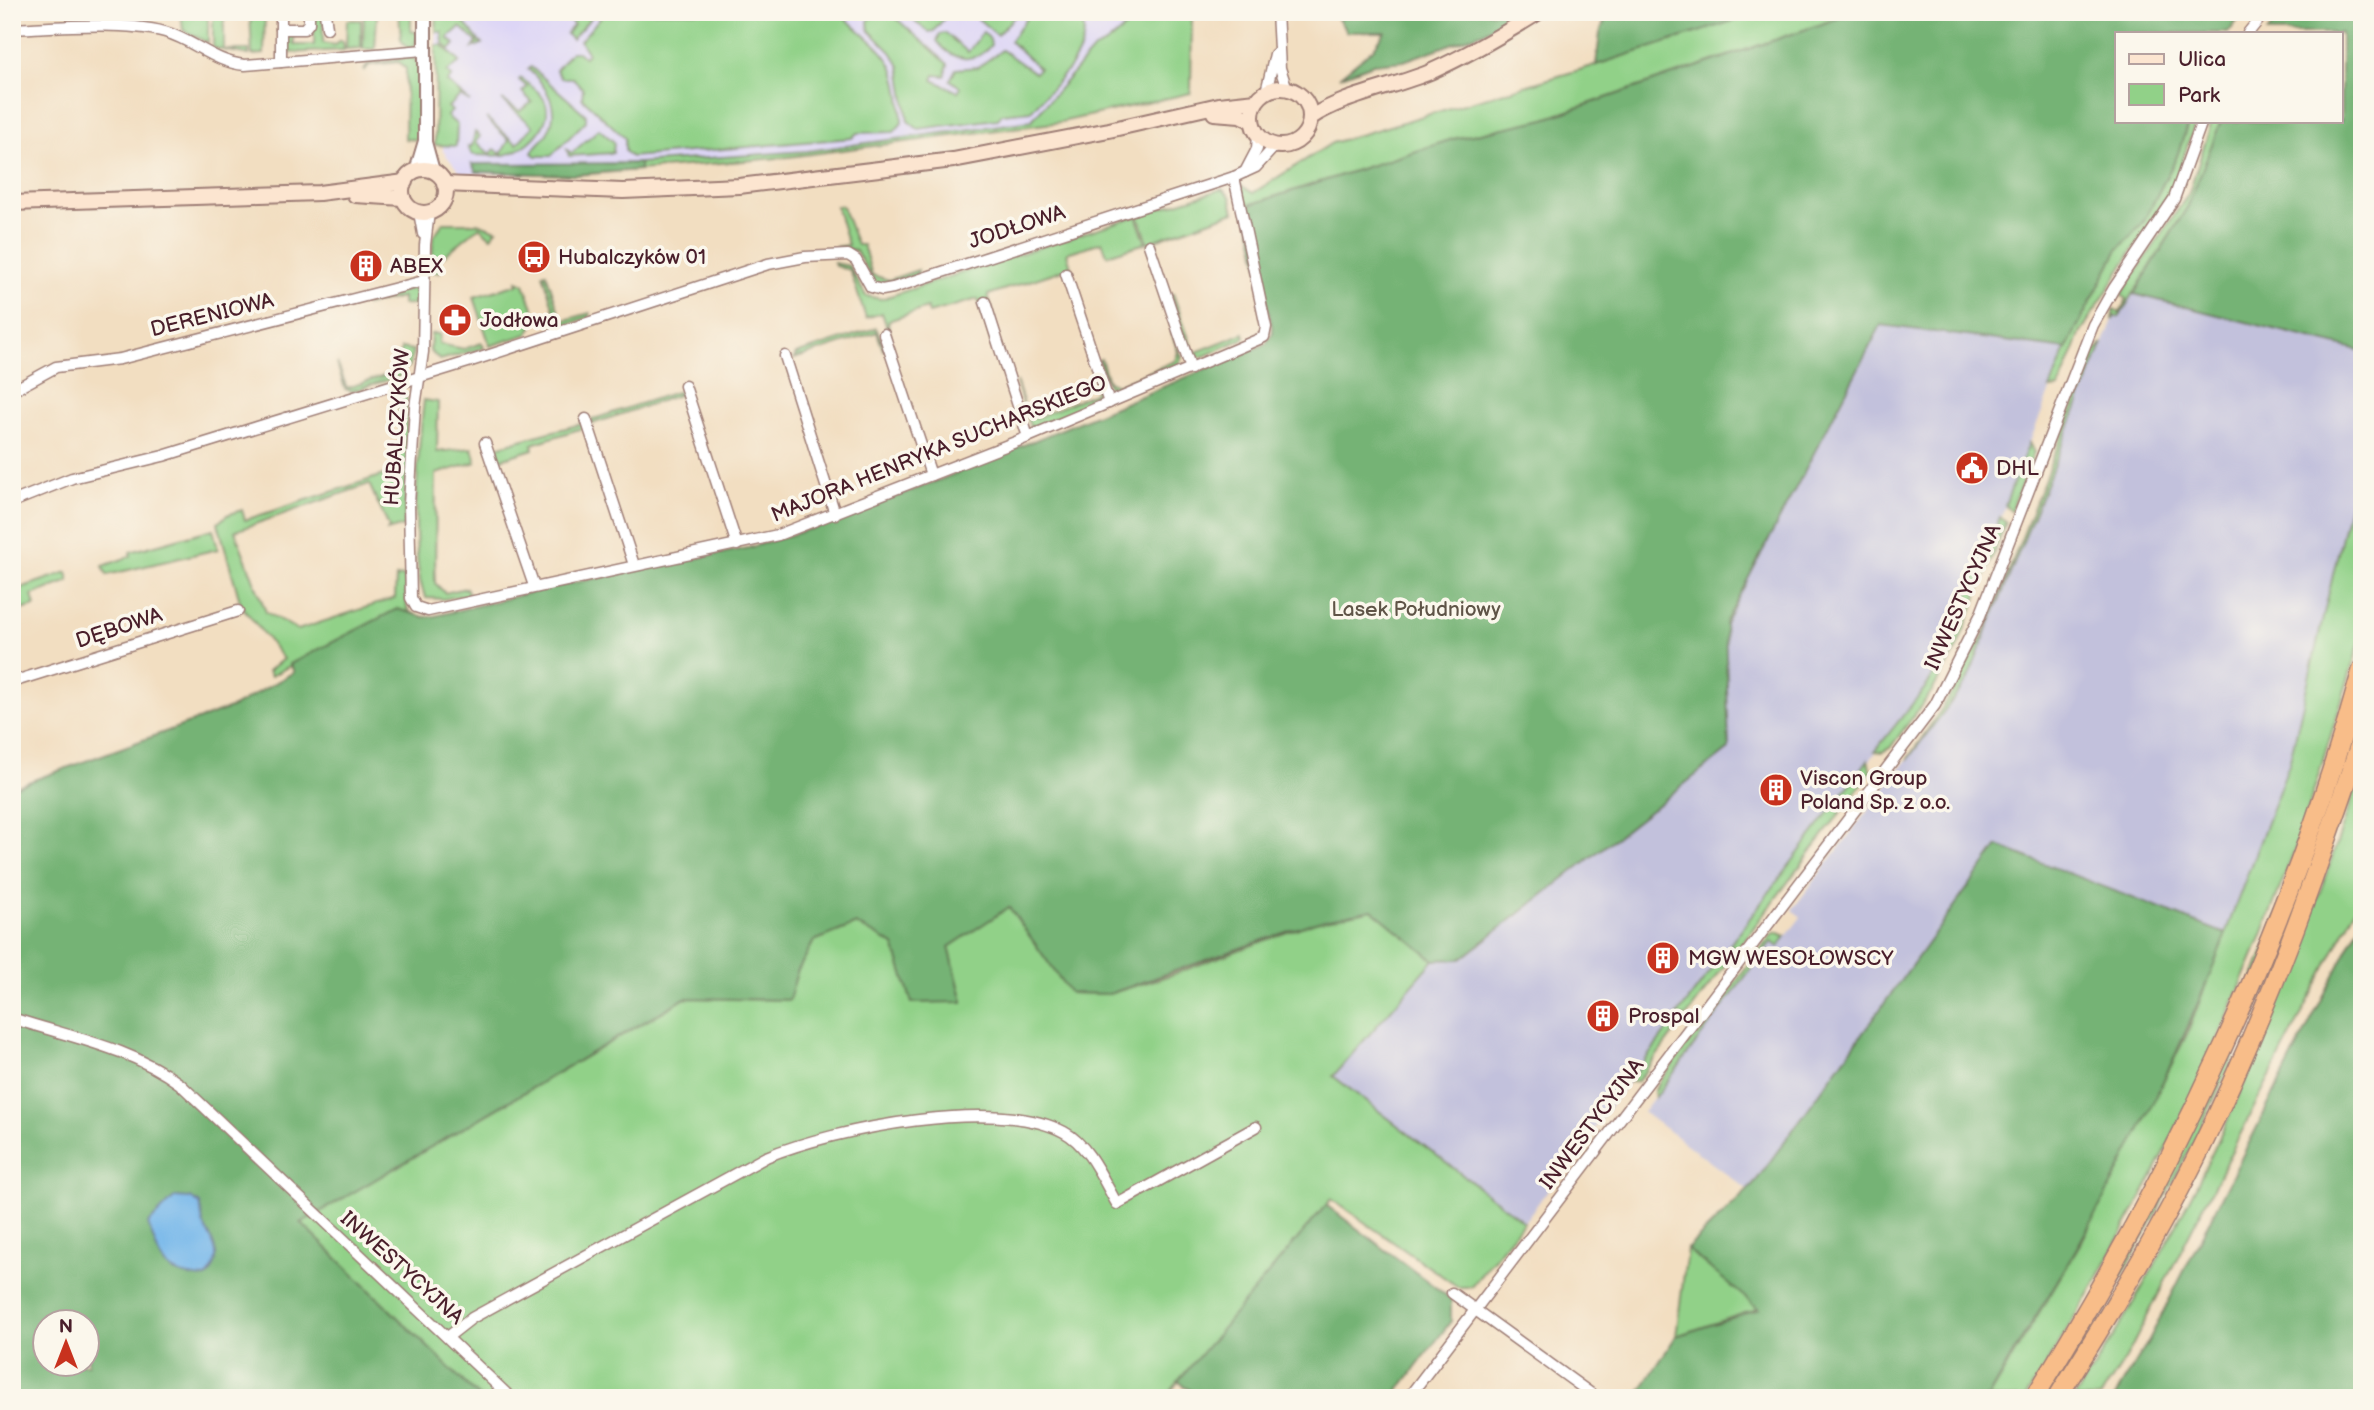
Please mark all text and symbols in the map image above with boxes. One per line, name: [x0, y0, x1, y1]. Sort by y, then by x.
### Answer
legend: [2115, 32, 2342, 122]
text: Ulica: [2178, 47, 2226, 72]
text: Park: [2178, 83, 2221, 108]
street label: JODŁOWA: [966, 200, 1068, 254]
bus stop icon: Hubalczyków 01: [515, 238, 553, 276]
place label: Hubalczyków 01: [558, 245, 706, 270]
building icon: ABEX: [347, 247, 385, 285]
place label: ABEX: [390, 254, 443, 279]
street label: DERENIOWA: [148, 288, 276, 342]
pharmacy icon: Jodłowa: [436, 301, 474, 339]
place label: Jodłowa: [480, 308, 559, 333]
street label: HUBALCZYKÓW: [379, 347, 415, 507]
street label: MAJORA HENRYKA SUCHARSKIEGO: [768, 370, 1110, 528]
public building icon: DHL: [1953, 449, 1991, 487]
place label: DHL: [1996, 456, 2039, 481]
street label: INWESTYCYJNA: [1920, 520, 2006, 674]
park label: Lasek Południowy: [1331, 597, 1501, 622]
street label: DĘBOWA: [73, 602, 165, 654]
place label: Viscon Group Poland Sp. z o.o.: [1800, 766, 1950, 815]
building icon: Viscon Group Poland Sp. z o.o.: [1757, 771, 1795, 809]
building icon: MGW WESOŁOWSCY: [1644, 939, 1682, 977]
place label: MGW WESOŁOWSCY: [1688, 946, 1894, 971]
building icon: Prospal: [1584, 997, 1622, 1035]
place label: Prospal: [1628, 1004, 1699, 1029]
street label: INWESTYCYJNA: [1535, 1054, 1649, 1194]
street label: INWESTYCYJNA: [335, 1206, 469, 1330]
north arrow: [32, 1308, 102, 1378]
text: N: [59, 1316, 73, 1339]

